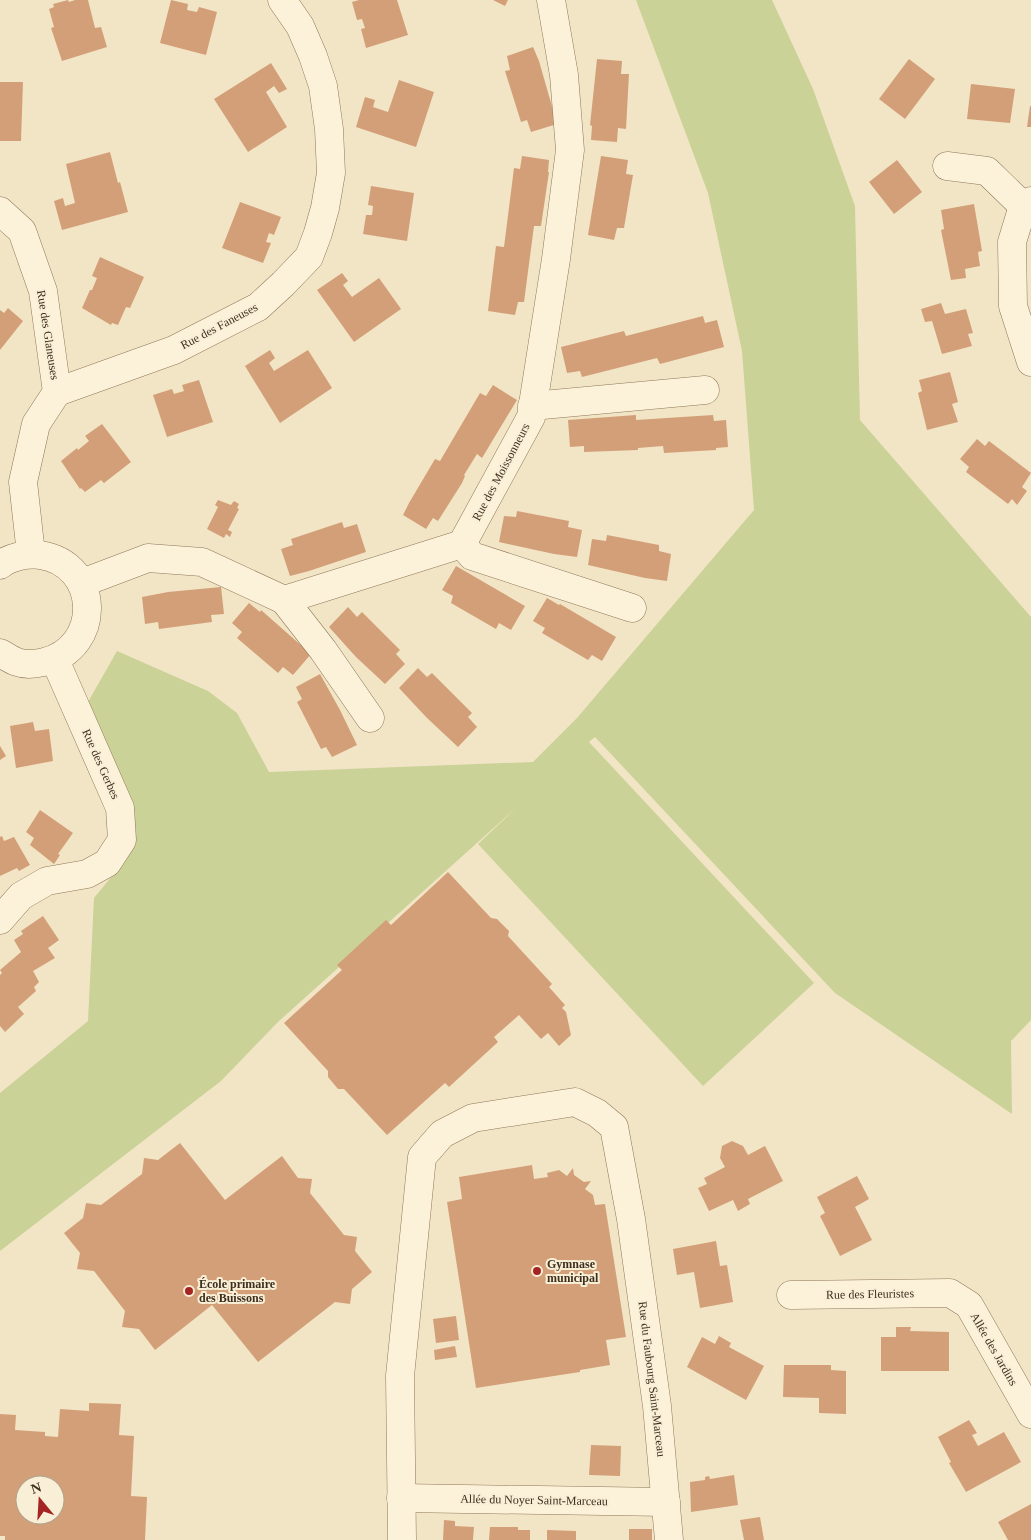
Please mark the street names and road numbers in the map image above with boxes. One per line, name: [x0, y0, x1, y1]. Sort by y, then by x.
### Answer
street label: Rue des Glaneuses: [34, 289, 62, 381]
street label: Rue des Faneuses: [178, 300, 260, 352]
street label: Rue des Moissonneurs: [469, 420, 533, 523]
street label: Rue des Gerbes: [79, 727, 123, 802]
street label: Rue des Fleuristes: [826, 1286, 914, 1302]
street label: Rue du Faubourg Saint-Marceau: [636, 1300, 668, 1458]
street label: Allée des Jardins: [967, 1310, 1021, 1388]
street label: Allée du Noyer Saint-Marceau: [460, 1492, 608, 1508]

